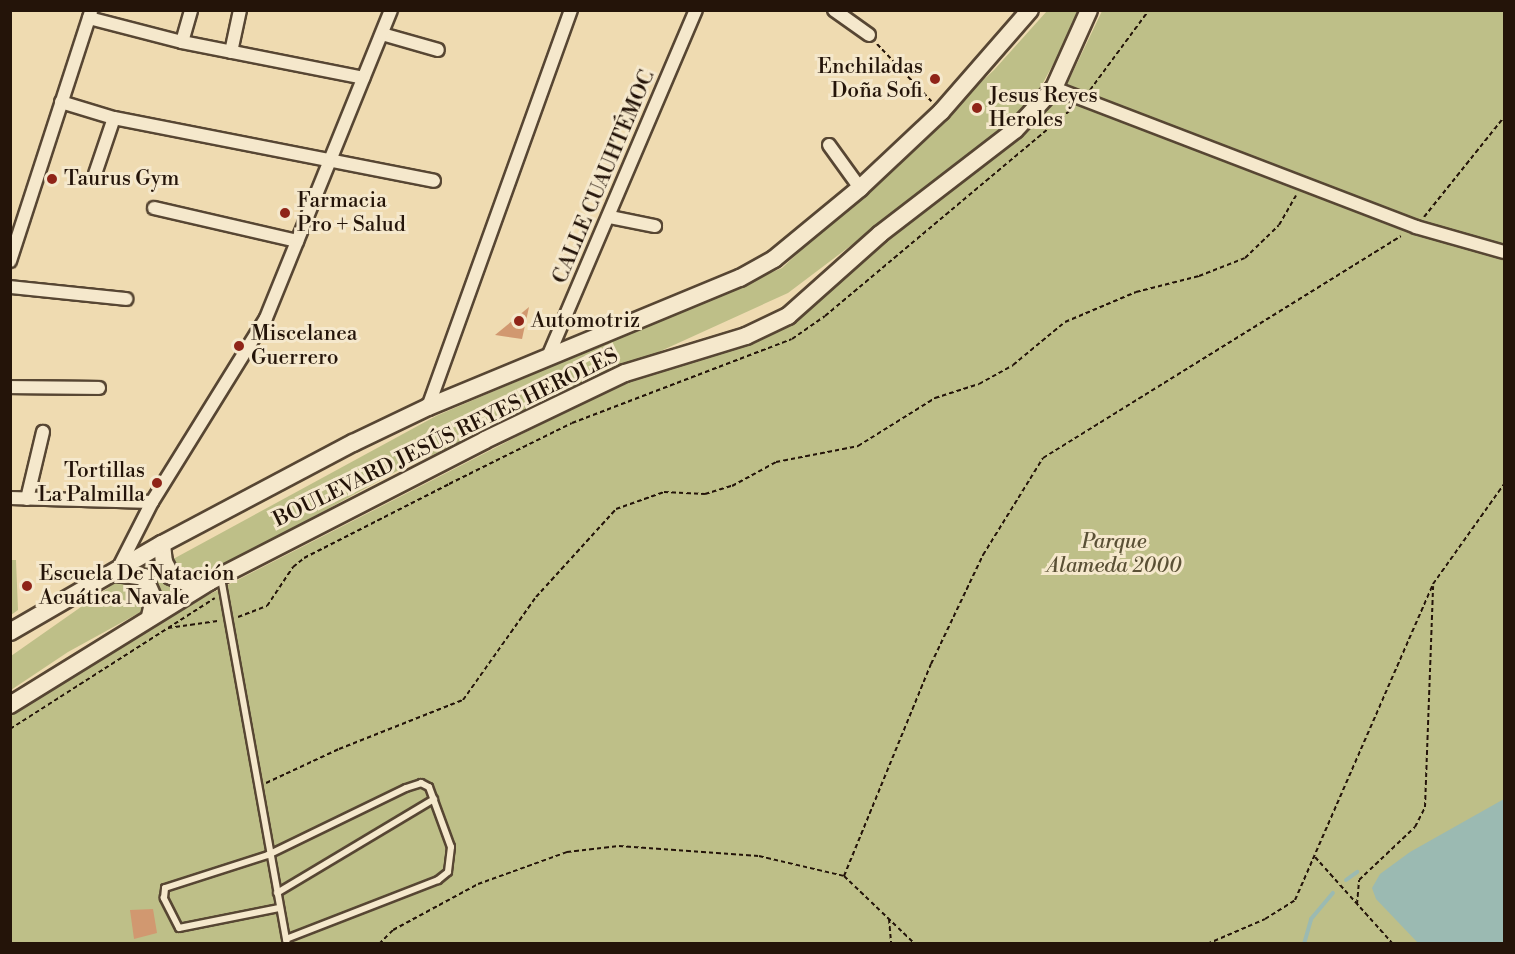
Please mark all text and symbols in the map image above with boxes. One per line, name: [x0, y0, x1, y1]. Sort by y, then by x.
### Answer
place label: Enchiladas Doña Sofi: [817, 54, 923, 104]
street label: CALLE CUAUHTÉMOC: [548, 66, 660, 288]
marker: Enchiladas Doña Sofi: [928, 72, 942, 86]
place label: Jesus Reyes Heroles: [989, 83, 1098, 133]
marker: Jesus Reyes Heroles: [970, 101, 984, 115]
place label: Taurus Gym: [64, 166, 179, 192]
marker: Taurus Gym: [45, 172, 59, 186]
place label: Farmacia Pro + Salud: [297, 188, 406, 238]
marker: Farmacia Pro + Salud: [278, 206, 292, 220]
place label: Automotriz: [531, 308, 640, 334]
marker: Automotriz: [512, 314, 526, 328]
place label: Miscelanea Guerrero: [251, 321, 357, 371]
marker: Miscelanea Guerrero: [232, 339, 246, 353]
street label: BOULEVARD JESÚS REYES HEROLES: [269, 343, 623, 533]
place label: Tortillas La Palmilla: [38, 458, 145, 508]
marker: Tortillas La Palmilla: [150, 476, 164, 490]
park label: Parque Alameda 2000: [1047, 529, 1181, 579]
place label: Escuela De Natación Acuática Navale: [39, 561, 234, 611]
marker: Escuela De Natación Acuática Navale: [20, 579, 34, 593]

